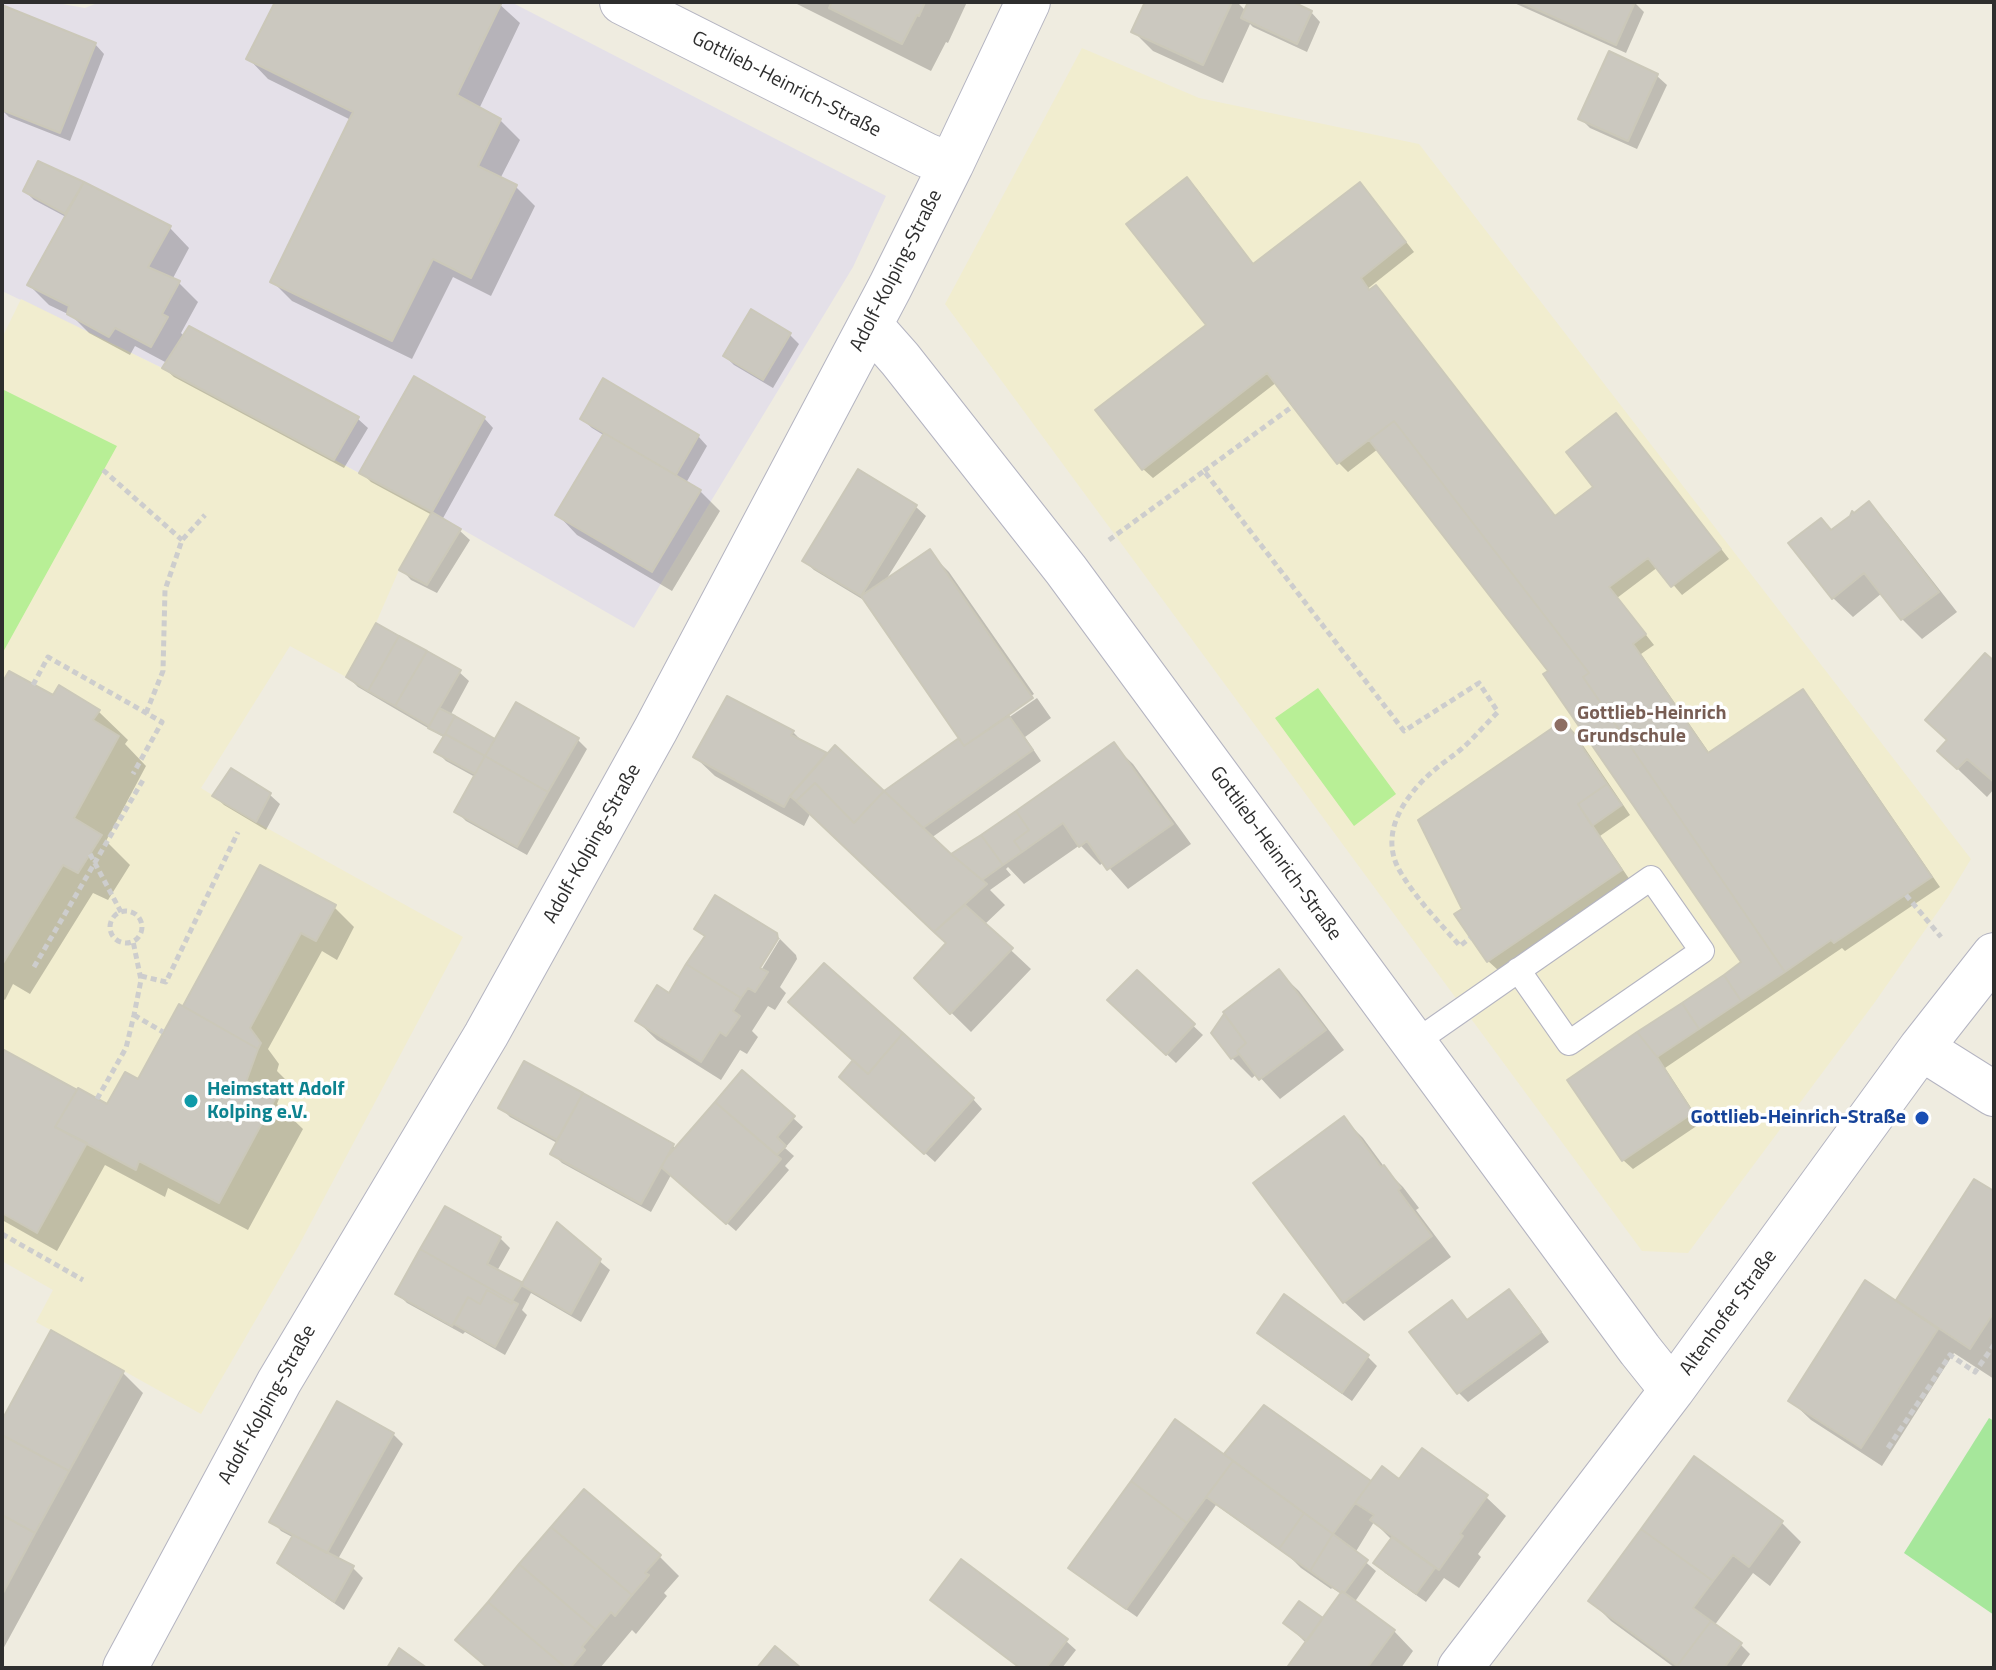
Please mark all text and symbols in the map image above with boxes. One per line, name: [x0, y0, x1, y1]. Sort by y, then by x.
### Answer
street label: Gottlieb-Heinrich-Straße: [687, 27, 885, 143]
street label: Adolf-Kolping-Straße: [846, 186, 948, 356]
place label: Gottlieb-Heinrich Grundschule: [1577, 702, 1727, 749]
marker: Gottlieb-Heinrich Grundschule: [1552, 716, 1570, 734]
street label: Adolf-Kolping-Straße: [539, 760, 647, 928]
street label: Gottlieb-Heinrich-Straße: [1204, 762, 1346, 946]
place label: Heimstatt Adolf Kolping e.V.: [207, 1078, 345, 1125]
marker: Heimstatt Adolf Kolping e.V.: [182, 1092, 200, 1110]
place label: Gottlieb-Heinrich-Straße: [1690, 1106, 1906, 1130]
marker: Gottlieb-Heinrich-Straße: [1913, 1109, 1931, 1127]
street label: Altenhofer Straße: [1675, 1245, 1783, 1381]
street label: Adolf-Kolping-Straße: [214, 1321, 322, 1489]

